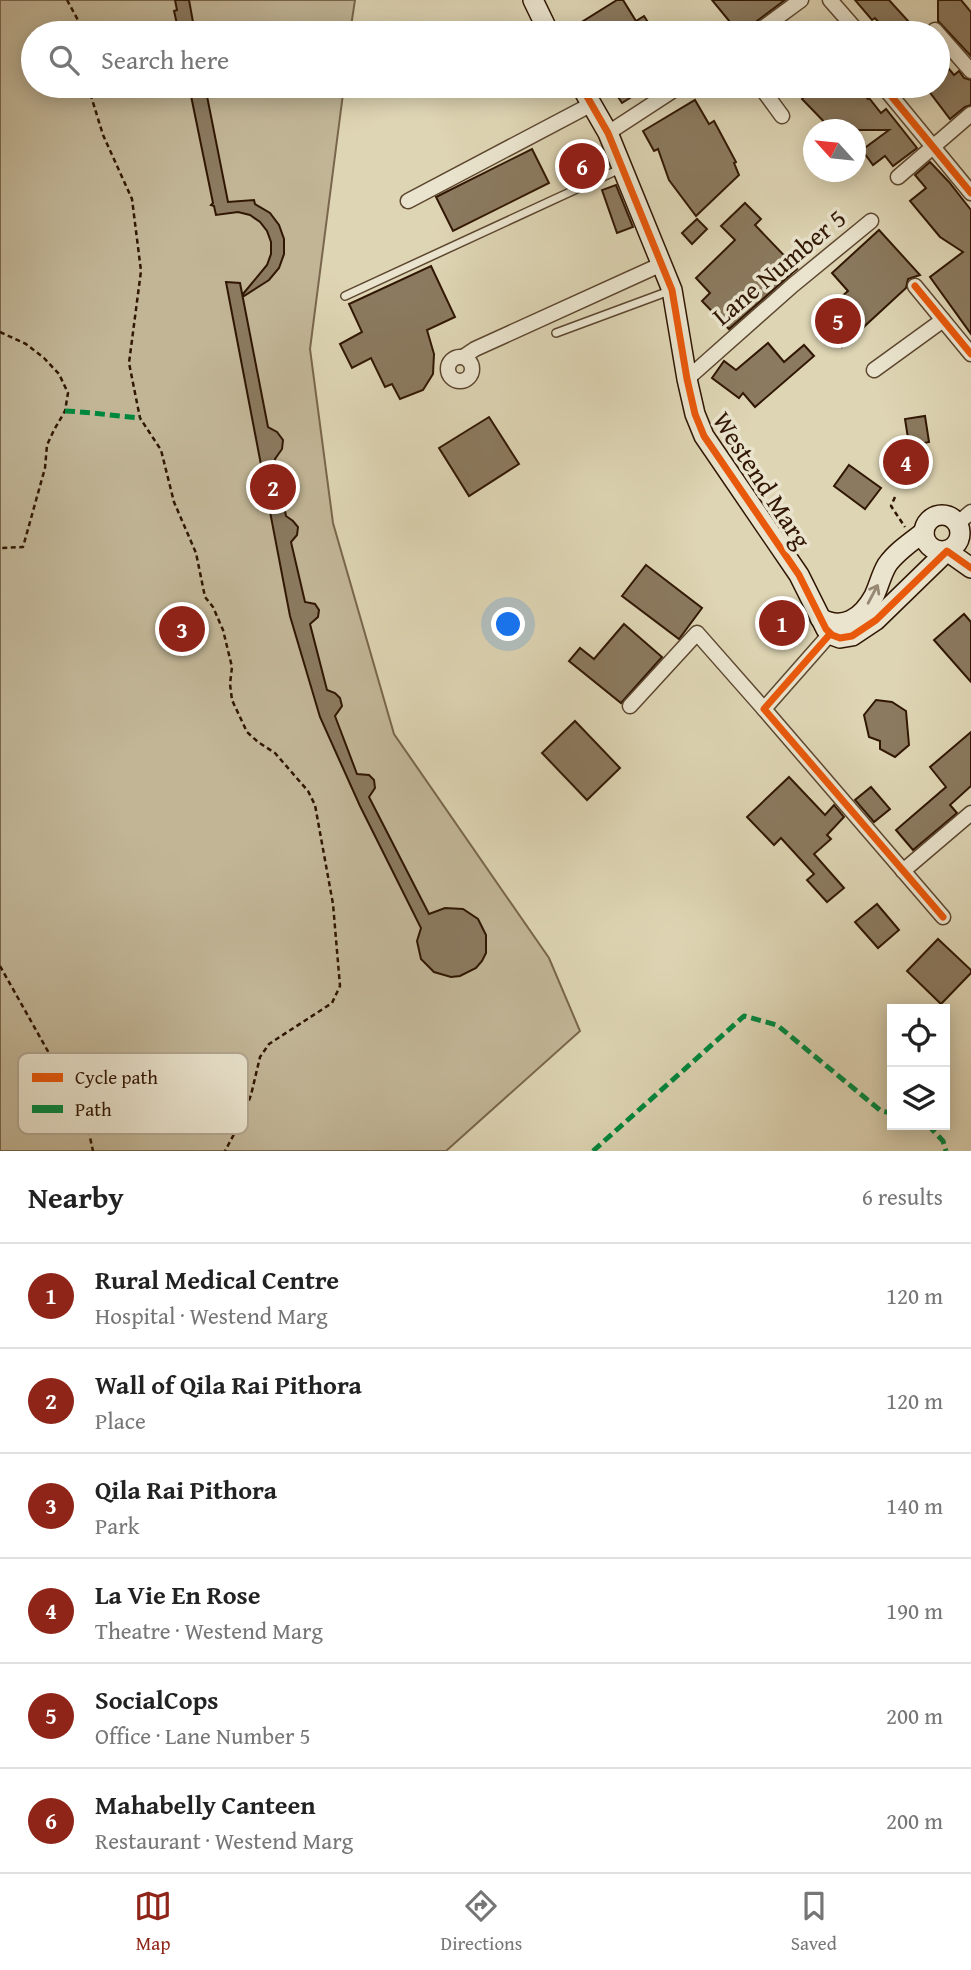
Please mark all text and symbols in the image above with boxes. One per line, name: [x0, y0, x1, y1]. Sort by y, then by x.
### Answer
search box: [21, 21, 950, 98]
text: Search here: [101, 40, 229, 79]
icon: search: [45, 41, 83, 79]
north arrow: [803, 119, 866, 182]
pin: 6: [559, 140, 605, 192]
street label: Lane Number 5: [706, 202, 852, 332]
pin: 5: [815, 295, 861, 347]
street label: Westend Marg: [703, 404, 821, 556]
pin: 4: [883, 436, 929, 488]
pin: 2: [250, 461, 296, 513]
one-way arrow: [867, 585, 881, 605]
pin: 1: [759, 597, 805, 649]
pin: 3: [159, 603, 205, 655]
your location: [491, 607, 525, 641]
map controls: [887, 1004, 950, 1130]
button: locate: [887, 1004, 950, 1067]
legend: [18, 1053, 248, 1134]
text: Cycle path: [75, 1063, 158, 1091]
button: layers: [887, 1067, 950, 1130]
text: Path: [75, 1095, 112, 1123]
text: Nearby: [28, 1175, 124, 1219]
text: 6 results: [862, 1180, 943, 1213]
text: Rural Medical Centre: [95, 1260, 339, 1299]
text: 1: [45, 1279, 57, 1312]
text: 120 m: [886, 1279, 943, 1312]
text: Hospital · Westend Marg: [95, 1299, 328, 1332]
text: Wall of Qila Rai Pithora: [95, 1365, 362, 1404]
text: 2: [45, 1384, 57, 1417]
text: 120 m: [886, 1384, 943, 1417]
text: Place: [95, 1404, 146, 1437]
text: Qila Rai Pithora: [95, 1470, 277, 1509]
text: 3: [45, 1489, 57, 1522]
text: 140 m: [886, 1489, 943, 1522]
text: Park: [95, 1509, 139, 1542]
text: La Vie En Rose: [95, 1575, 260, 1614]
text: 4: [45, 1594, 57, 1627]
text: 190 m: [886, 1594, 943, 1627]
text: Theatre · Westend Marg: [95, 1614, 323, 1647]
text: SocialCops: [95, 1680, 218, 1719]
text: 5: [45, 1699, 57, 1732]
text: 200 m: [886, 1699, 943, 1732]
text: Office · Lane Number 5: [95, 1719, 311, 1752]
text: Mahabelly Canteen: [95, 1785, 316, 1824]
text: 6: [45, 1804, 57, 1837]
text: 200 m: [886, 1804, 943, 1837]
text: Restaurant · Westend Marg: [95, 1824, 353, 1857]
tab: Map: [134, 1887, 172, 1957]
tab: Directions: [441, 1887, 522, 1957]
tab: Saved: [791, 1887, 837, 1957]

